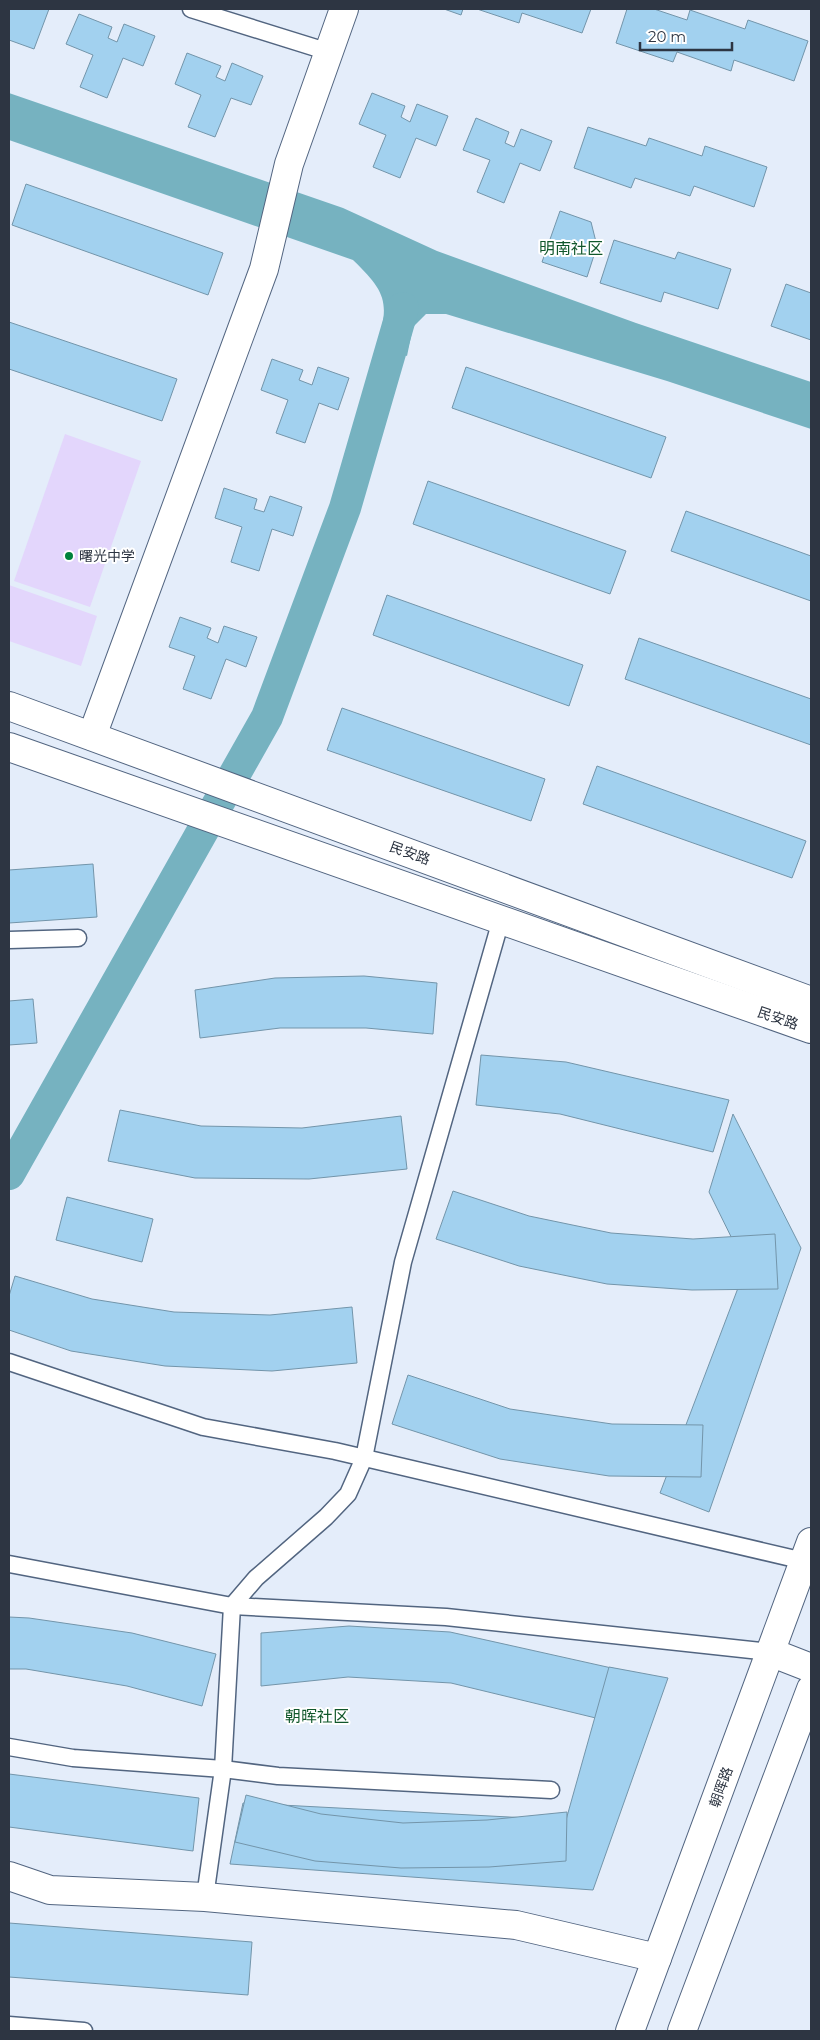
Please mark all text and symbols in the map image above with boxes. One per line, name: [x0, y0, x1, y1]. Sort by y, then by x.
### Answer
scale bar: [640, 20, 732, 52]
text: 20 m: [648, 27, 686, 46]
district label: 明南社区: [539, 239, 603, 258]
place label: 曙光中学: [79, 547, 135, 565]
marker: 曙光中学: [63, 550, 75, 562]
street label: 民安路: [387, 837, 433, 869]
street label: 民安路: [755, 1003, 801, 1033]
district label: 朝晖社区: [285, 1707, 349, 1726]
street label: 朝晖路: [705, 1764, 737, 1810]

